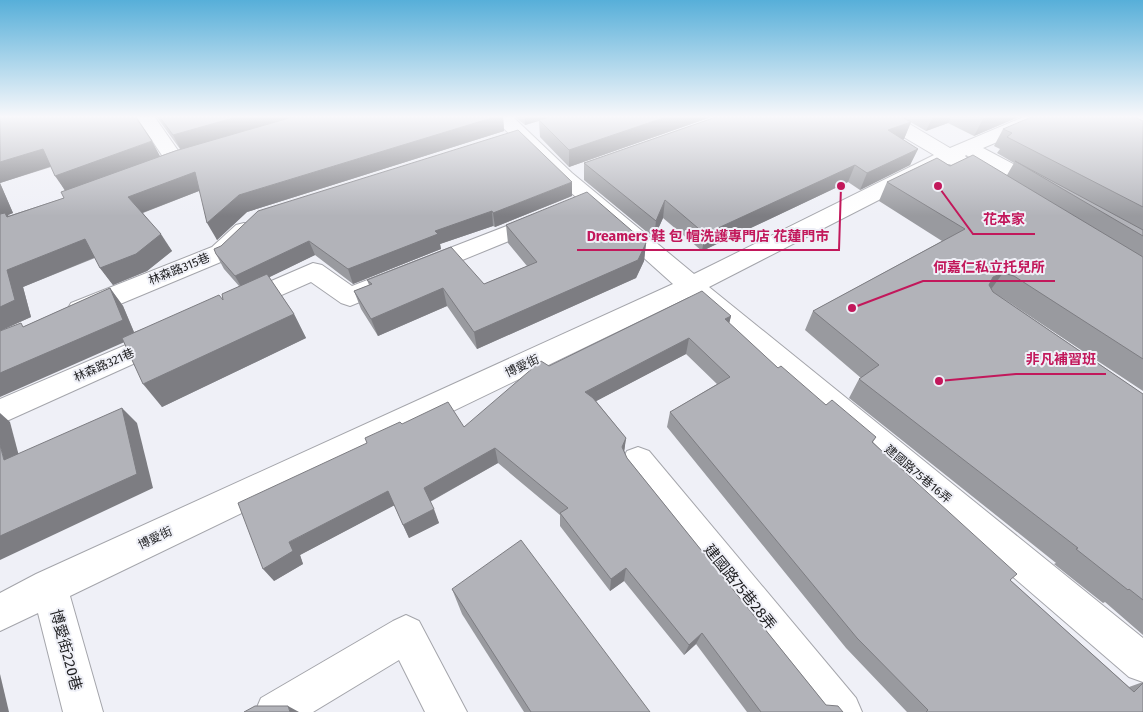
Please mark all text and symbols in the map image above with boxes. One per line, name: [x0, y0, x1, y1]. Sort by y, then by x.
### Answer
callout: 花本家: [973, 205, 1035, 234]
text: 花本家: [983, 211, 1025, 228]
callout: Dreamers 鞋 包 帽洗護專門店 花蓮門市: [577, 221, 839, 250]
text: Dreamers 鞋 包 帽洗護專門店 花蓮門市: [587, 228, 829, 245]
street label: 林森路315巷: [146, 250, 212, 288]
callout: 何嘉仁私立托兒所: [923, 252, 1055, 281]
text: 何嘉仁私立托兒所: [933, 259, 1045, 276]
street label: 林森路321巷: [72, 345, 136, 385]
callout: 非凡補習班: [1016, 345, 1106, 374]
text: 非凡補習班: [1026, 351, 1096, 368]
street label: 博愛街: [503, 352, 541, 380]
street label: 建國路75巷16弄: [882, 442, 954, 506]
street label: 博愛街: [136, 524, 174, 552]
street label: 建國路75巷28弄: [700, 541, 780, 633]
street label: 博愛街220巷: [47, 607, 85, 693]

